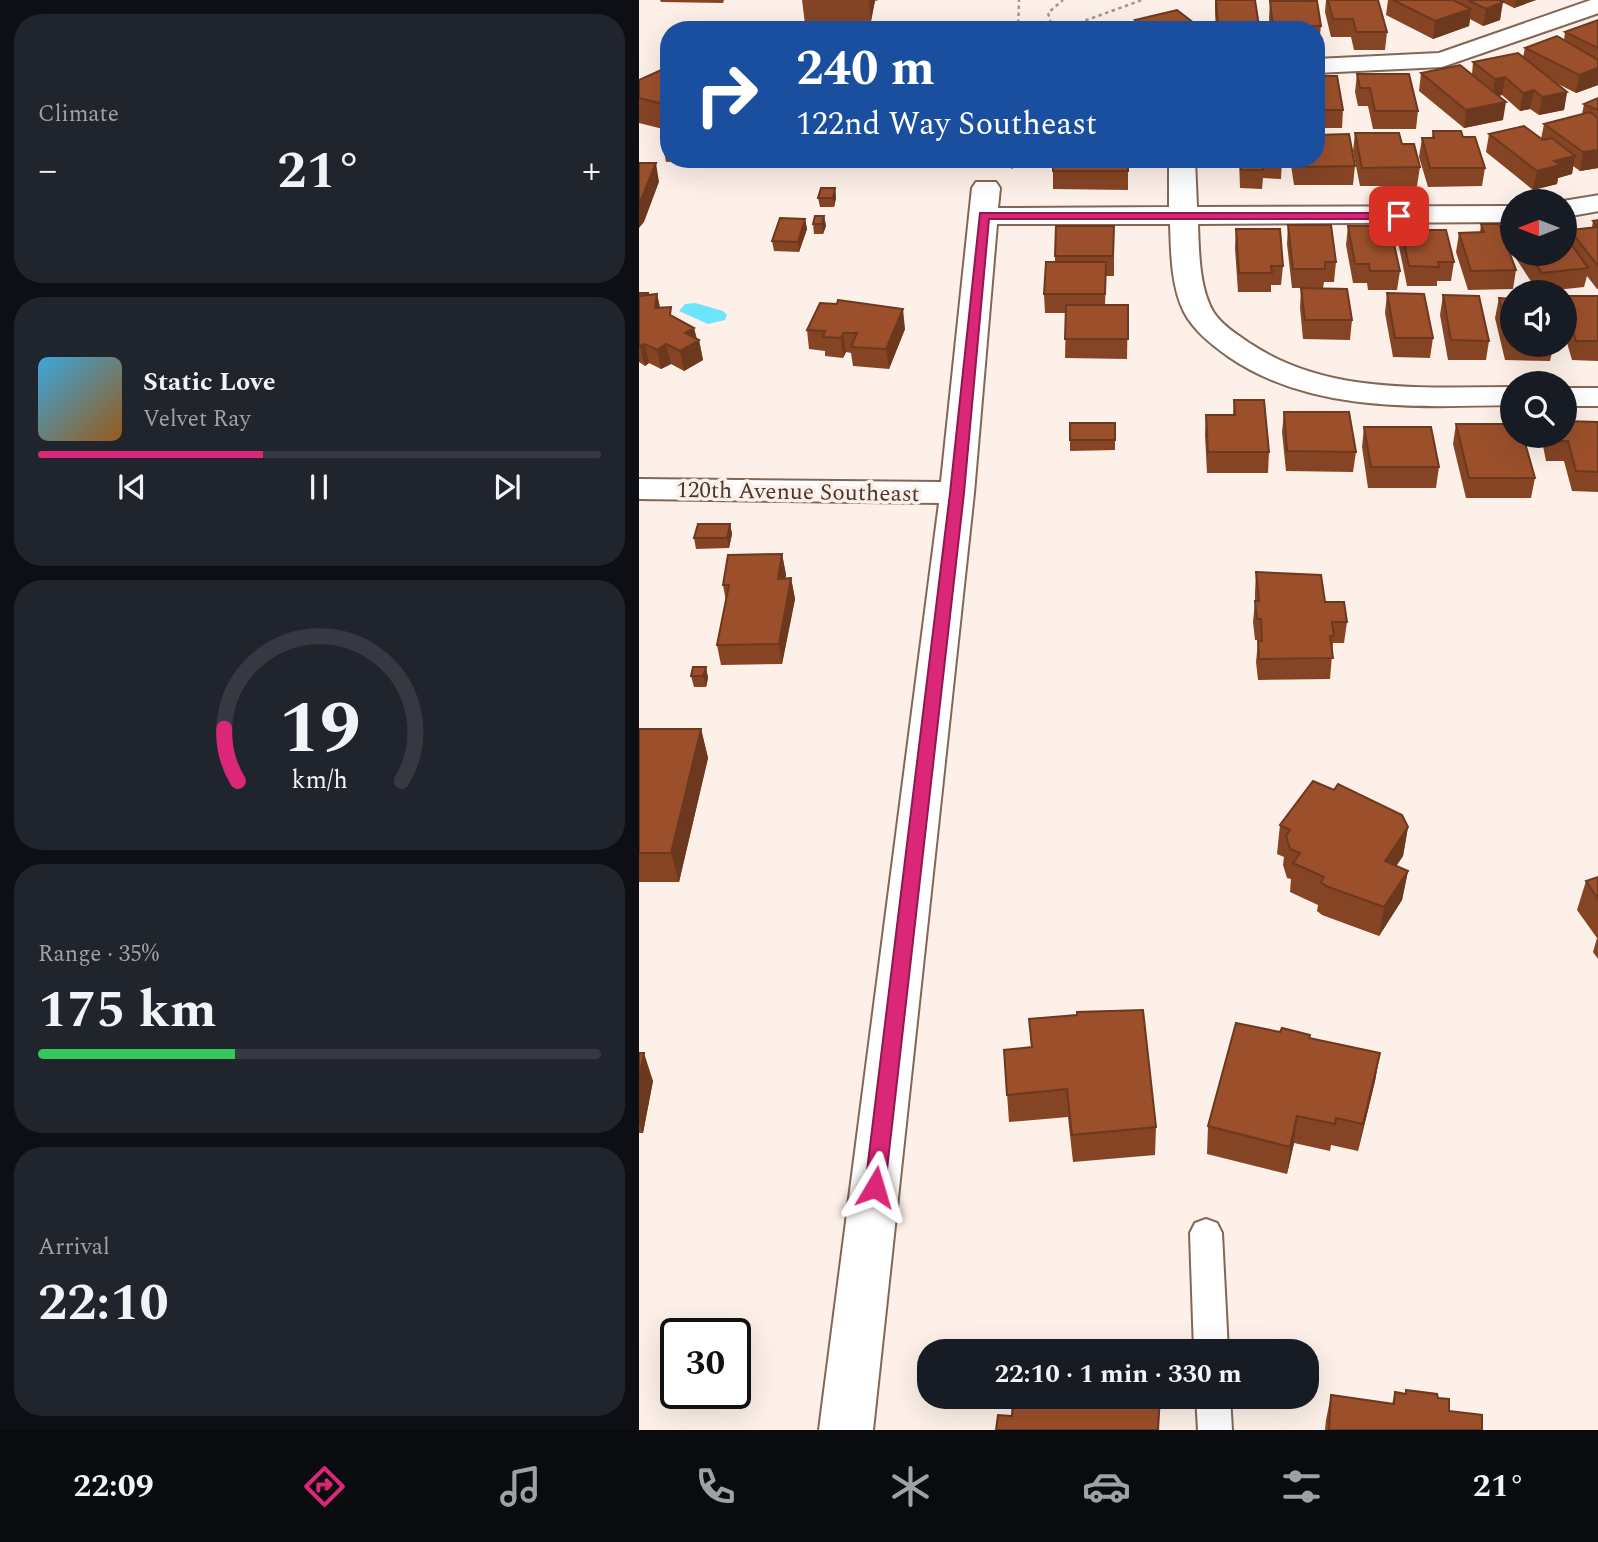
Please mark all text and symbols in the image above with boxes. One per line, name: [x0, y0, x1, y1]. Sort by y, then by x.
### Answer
text: 240 m: [796, 32, 935, 107]
icon: right: [681, 49, 772, 140]
text: Climate: [38, 97, 119, 132]
text: 122nd Way Southeast: [796, 100, 1097, 149]
text: 21°: [277, 132, 362, 211]
text: −: [38, 142, 57, 200]
text: +: [582, 142, 601, 200]
pin: [1369, 186, 1429, 246]
north arrow: [1500, 189, 1577, 266]
map controls: [1500, 189, 1577, 448]
icon: arrive: [1380, 197, 1418, 235]
button: sound: [1500, 280, 1577, 357]
text: Static Love: [143, 362, 276, 402]
button: search: [1500, 371, 1577, 448]
text: Velvet Ray: [143, 402, 250, 437]
icon: previous: [113, 468, 151, 506]
icon: pause: [300, 468, 338, 506]
icon: next: [488, 468, 526, 506]
street label: 120th Avenue Southeast: [676, 473, 920, 512]
text: 19: [279, 674, 360, 785]
text: km/h: [291, 762, 348, 800]
text: Range · 35%: [38, 937, 159, 972]
text: 175 km: [38, 971, 217, 1050]
position arrow: [838, 1150, 912, 1224]
text: Arrival: [38, 1230, 110, 1265]
text: 22:10: [38, 1264, 169, 1343]
speed limit sign: 30: [660, 1318, 751, 1409]
text: 22:10 · 1 min · 330 m: [994, 1354, 1242, 1394]
text: 22:09: [73, 1462, 154, 1511]
icon: directions: [300, 1462, 349, 1511]
icon: music: [496, 1462, 545, 1511]
icon: phone: [691, 1462, 740, 1511]
icon: climate: [886, 1462, 935, 1511]
icon: car: [1082, 1462, 1131, 1511]
icon: filters: [1277, 1462, 1326, 1511]
text: 21°: [1473, 1462, 1525, 1511]

